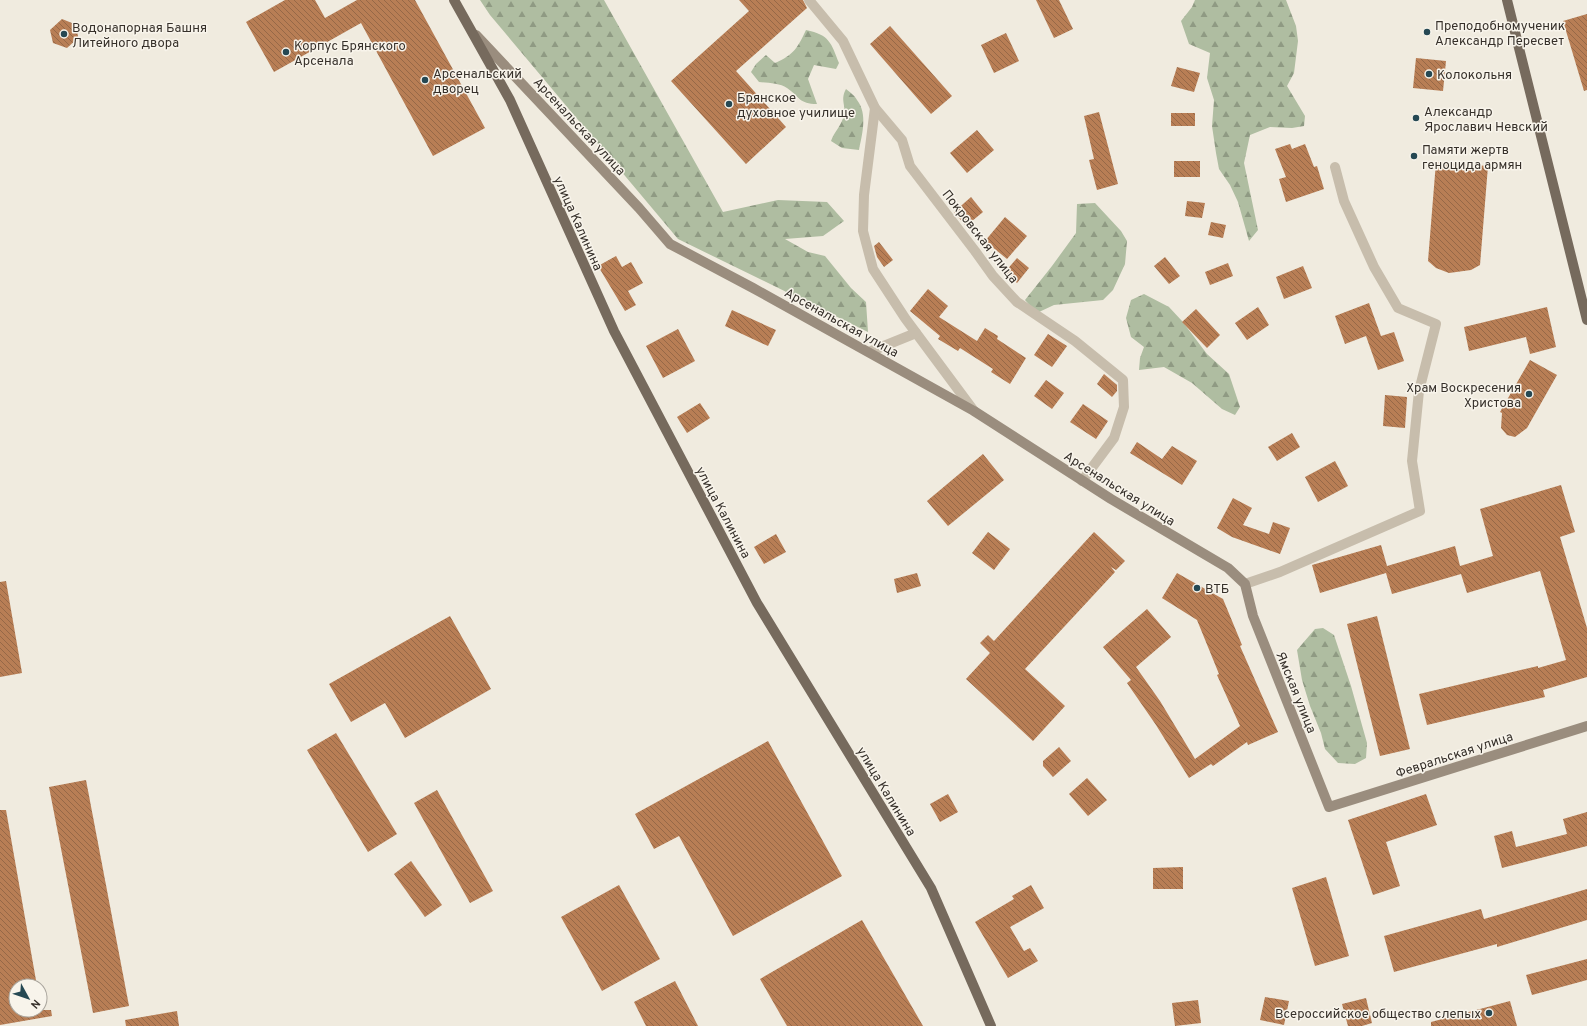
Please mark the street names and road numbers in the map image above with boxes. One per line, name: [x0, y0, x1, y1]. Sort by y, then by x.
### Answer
street label: Арсенальская улица: [529, 75, 628, 180]
street label: улица Калинина: [549, 174, 605, 274]
street label: Покровская улица: [938, 187, 1021, 287]
street label: Арсенальская улица: [781, 286, 901, 362]
street label: Арсенальская улица: [1060, 449, 1178, 530]
street label: улица Калинина: [691, 464, 753, 562]
street label: Ямская улица: [1271, 650, 1319, 736]
street label: Февральская улица: [1394, 729, 1515, 782]
street label: улица Калинина: [852, 744, 918, 840]

